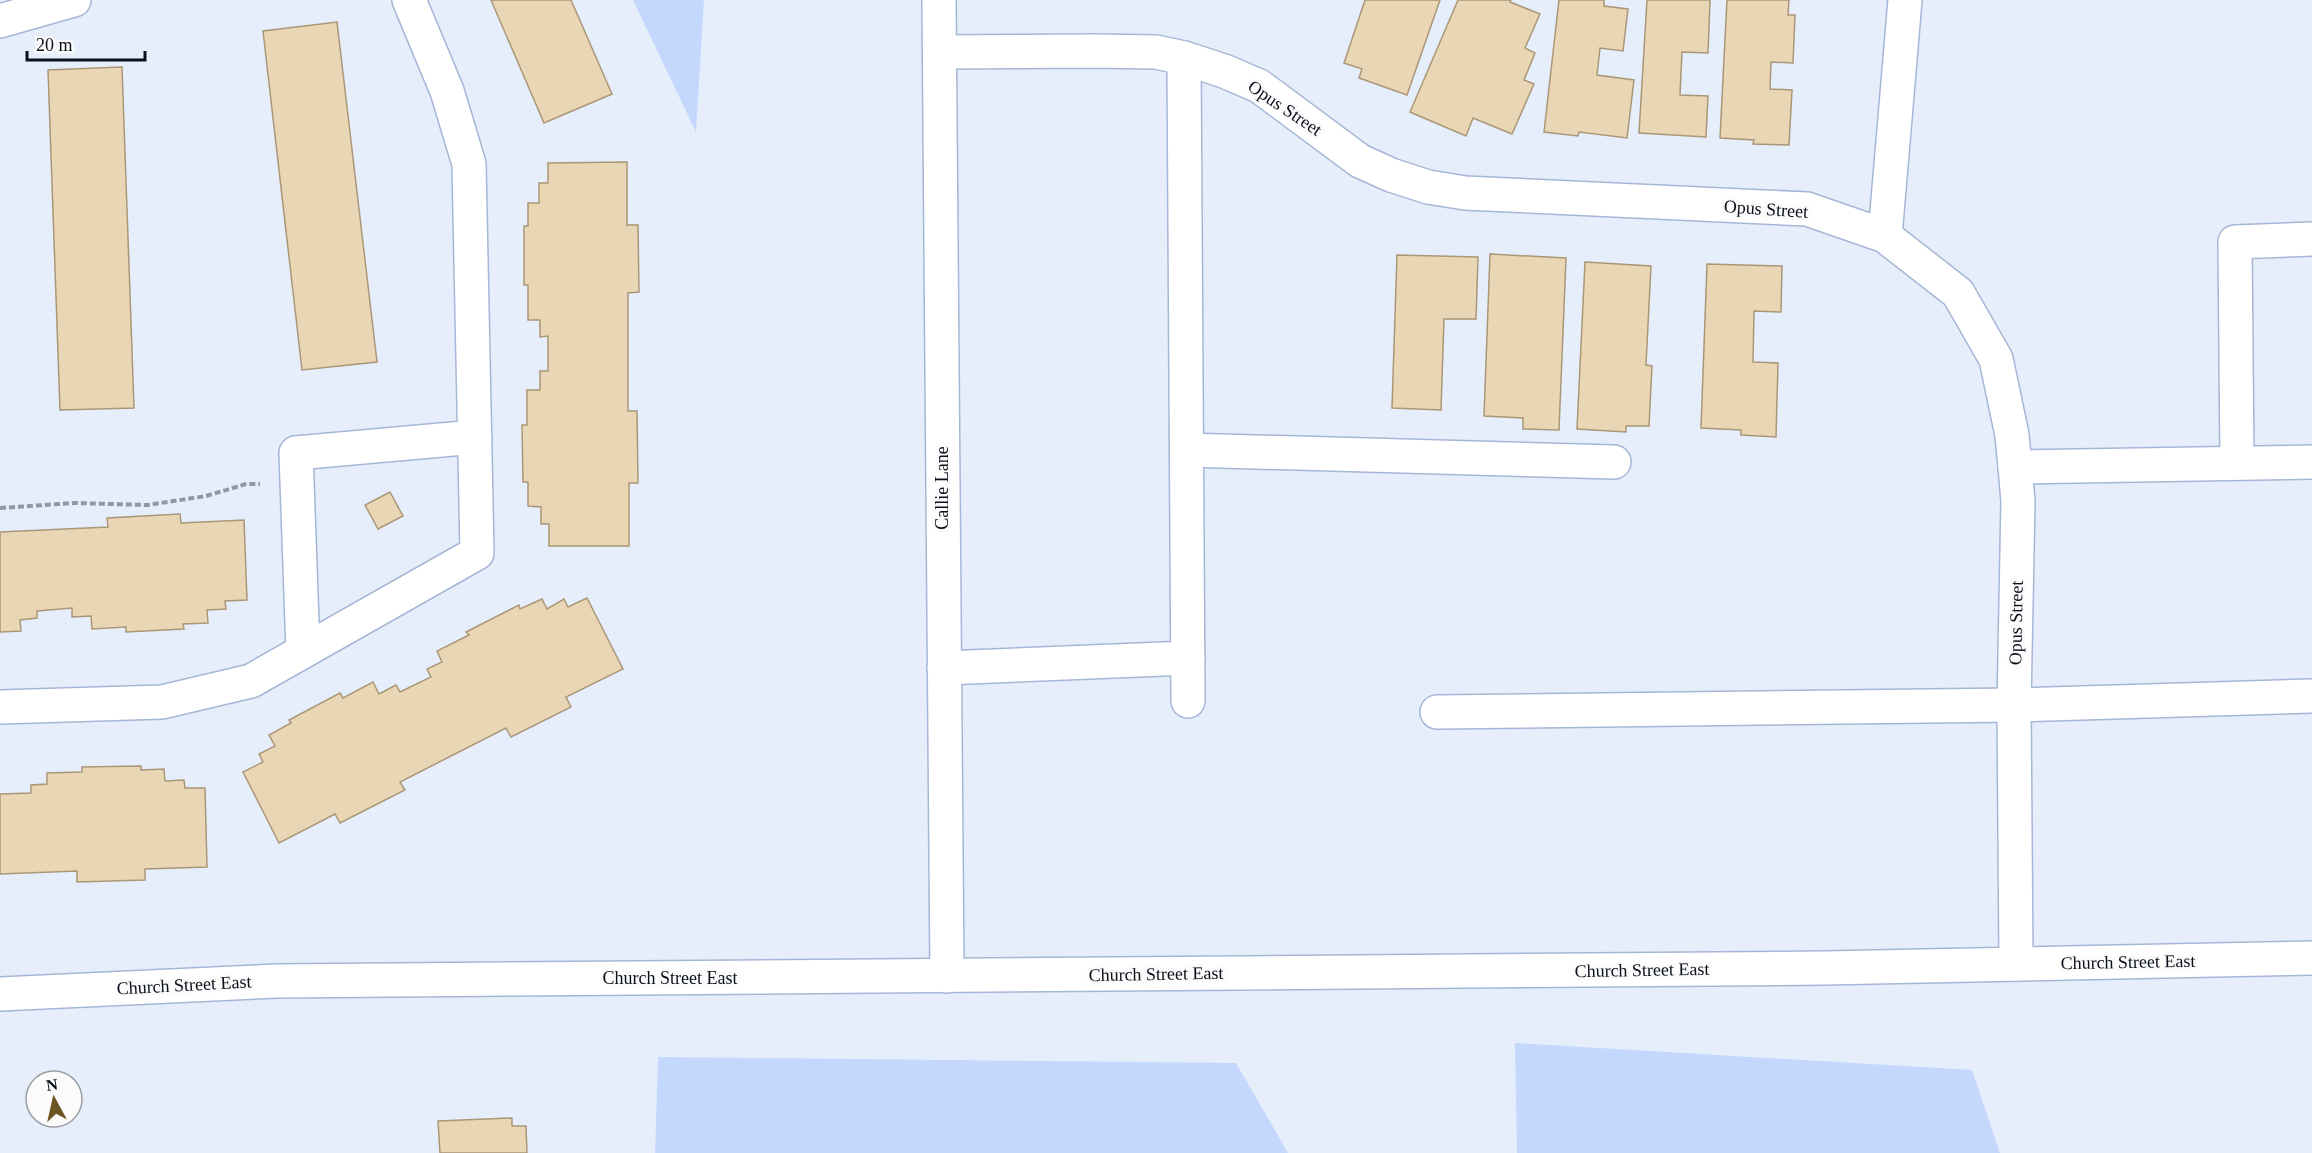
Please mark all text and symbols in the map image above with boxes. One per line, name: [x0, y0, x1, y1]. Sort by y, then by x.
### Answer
scale bar: [27, 24, 146, 62]
text: 20 m: [36, 35, 73, 55]
street label: Opus Street: [1244, 76, 1326, 140]
street label: Opus Street: [1723, 196, 1809, 222]
street label: Callie Lane: [932, 446, 952, 530]
street label: Opus Street: [2005, 581, 2027, 665]
street label: Church Street East: [2060, 951, 2196, 973]
street label: Church Street East: [1574, 959, 1710, 981]
street label: Church Street East: [1088, 963, 1224, 985]
street label: Church Street East: [603, 968, 737, 988]
street label: Church Street East: [116, 971, 252, 999]
north arrow: [24, 1069, 84, 1129]
text: N: [45, 1075, 59, 1094]

